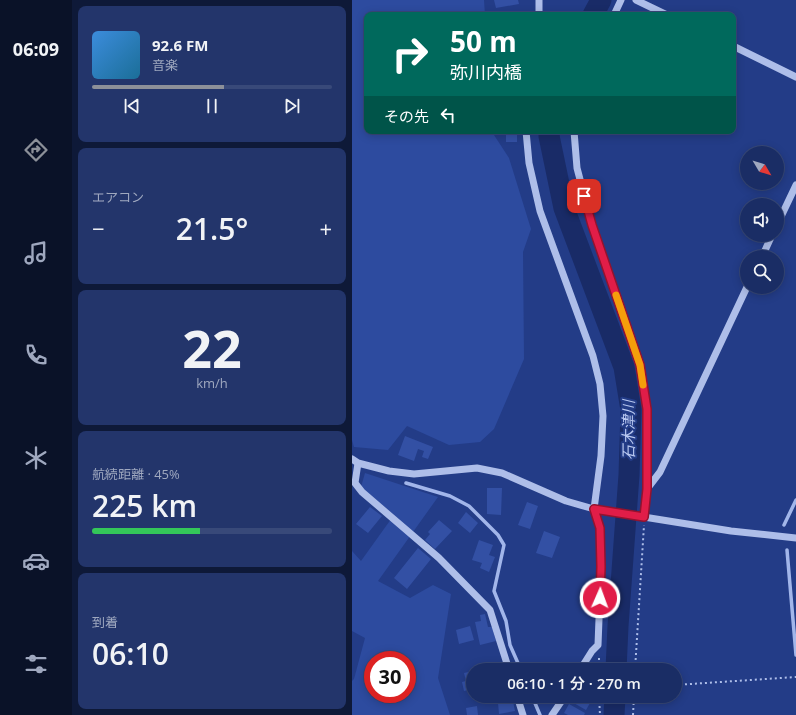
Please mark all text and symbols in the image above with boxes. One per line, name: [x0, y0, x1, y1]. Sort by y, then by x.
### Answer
text: 50 m: [450, 22, 517, 60]
icon: right: [384, 28, 436, 80]
text: 92.6 FM: [152, 35, 208, 55]
text: 06:09: [13, 37, 59, 61]
text: 音楽: [152, 56, 178, 74]
text: 弥川内橋: [450, 60, 522, 84]
icon: previous: [121, 95, 143, 117]
icon: pause: [201, 95, 223, 117]
icon: next: [281, 95, 303, 117]
icon: left: [437, 104, 459, 126]
text: その先: [384, 106, 429, 126]
icon: directions: [22, 136, 50, 164]
north arrow: [740, 146, 784, 190]
map controls: [740, 146, 784, 294]
pin: [567, 179, 601, 213]
icon: arrive: [573, 185, 595, 207]
text: エアコン: [92, 188, 144, 206]
button: sound: [740, 198, 784, 242]
text: 21.5°: [176, 208, 248, 249]
text: −: [92, 213, 105, 243]
text: +: [319, 213, 332, 243]
icon: music: [22, 239, 50, 267]
button: search: [740, 250, 784, 294]
text: 22: [182, 312, 242, 383]
icon: phone: [22, 341, 50, 369]
text: km/h: [196, 374, 228, 392]
water label: 石木津川: [618, 398, 638, 460]
icon: climate: [22, 444, 50, 472]
text: 航続距離 · 45%: [92, 465, 180, 483]
text: 225 km: [92, 485, 197, 526]
icon: car: [22, 547, 50, 575]
position arrow: [579, 577, 621, 619]
text: 到着: [92, 613, 118, 631]
text: 06:10: [92, 633, 169, 674]
icon: filters: [22, 650, 50, 678]
speed limit sign: 30: [364, 651, 416, 703]
text: 06:10 · 1 分 · 270 m: [507, 673, 641, 693]

